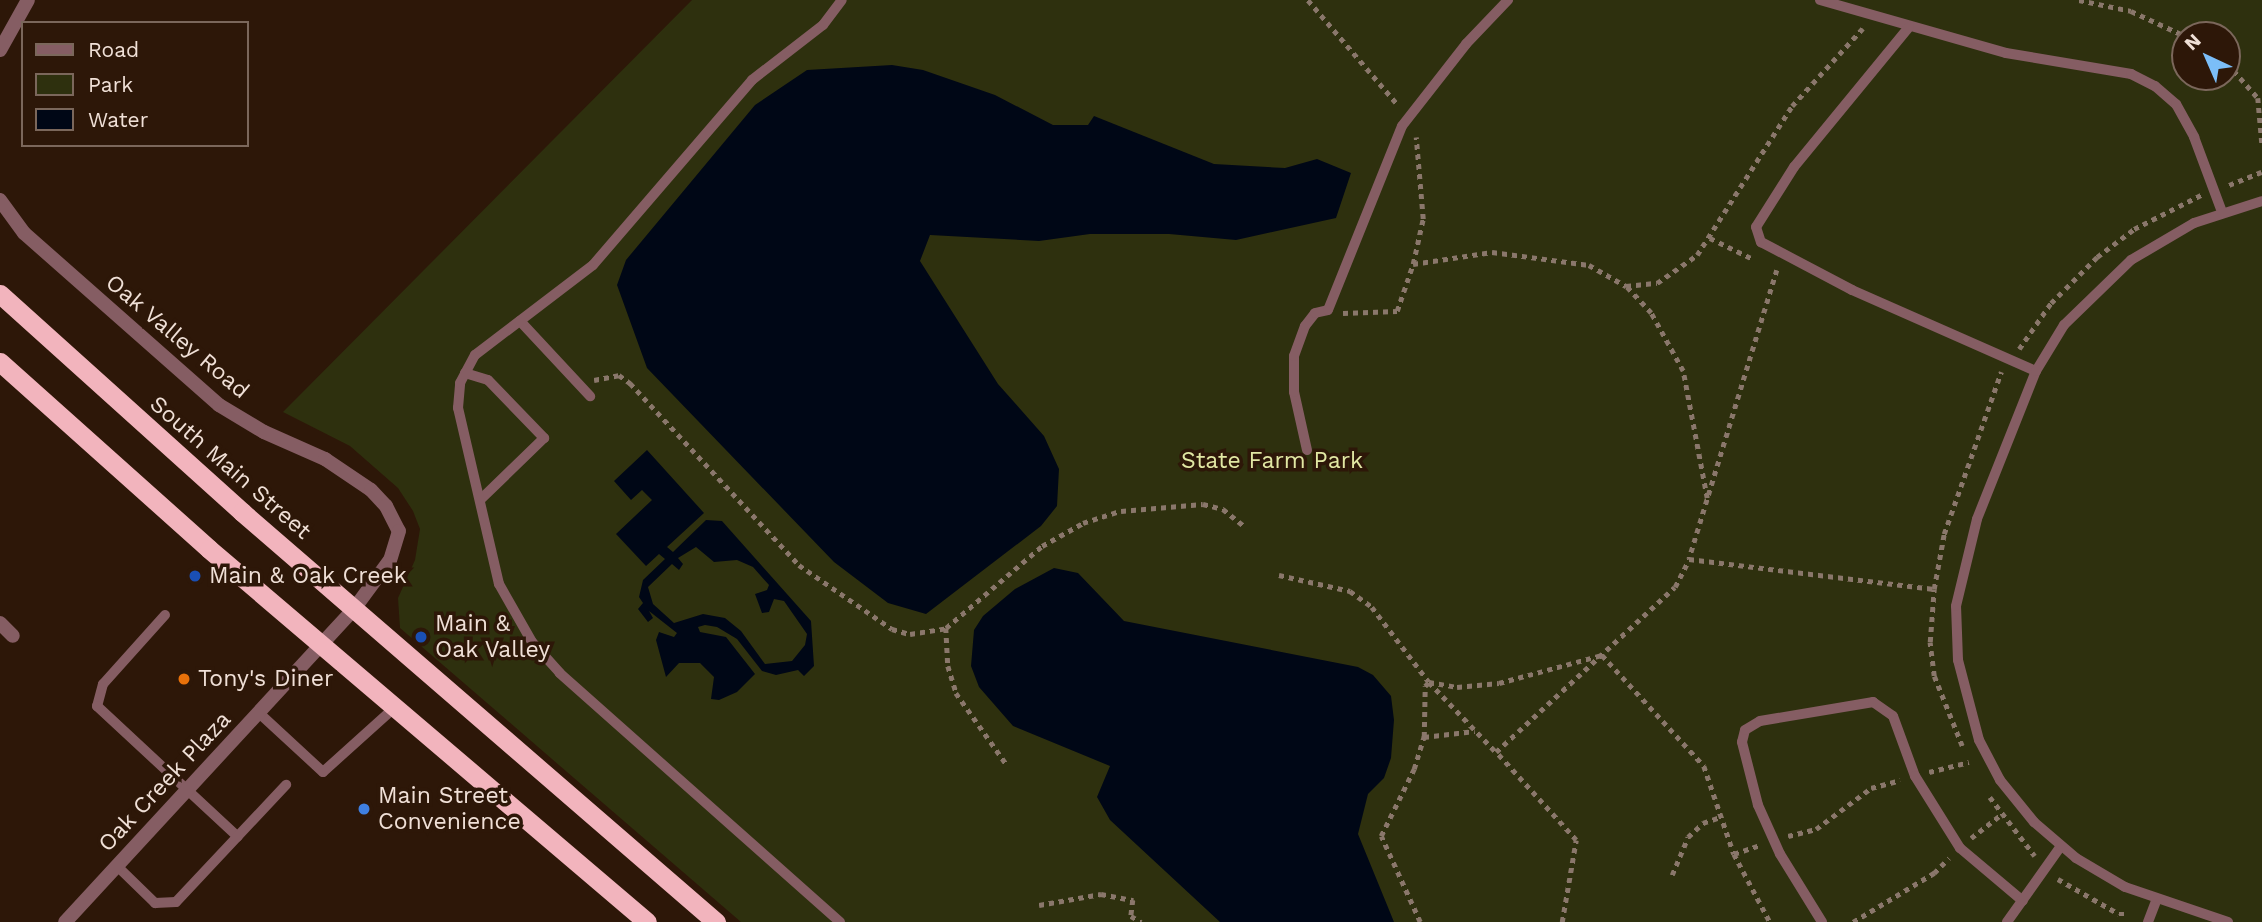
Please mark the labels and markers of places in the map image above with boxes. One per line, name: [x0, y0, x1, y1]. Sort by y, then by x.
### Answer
place label: Main & Oak Creek: [209, 562, 407, 590]
marker: Main & Oak Creek: [187, 568, 203, 584]
place label: Main & Oak Valley: [435, 610, 551, 664]
marker: Main & Oak Valley: [413, 629, 429, 645]
place label: Tony's Diner: [198, 665, 333, 693]
marker: Tony's Diner: [176, 671, 192, 687]
place label: Main Street Convenience: [378, 782, 521, 836]
marker: Main Street Convenience: [356, 801, 372, 817]

